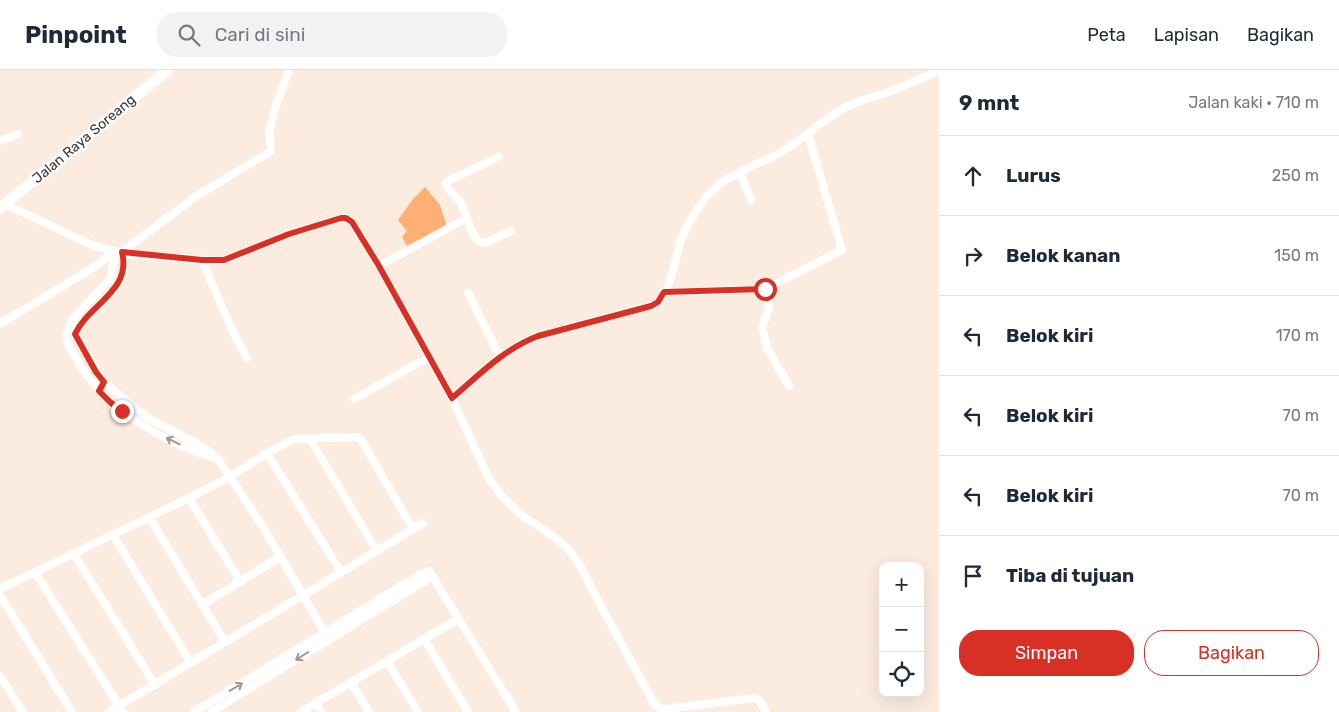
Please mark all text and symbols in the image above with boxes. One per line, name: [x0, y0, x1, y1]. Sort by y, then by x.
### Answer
search box: [157, 12, 507, 57]
text: Pinpoint: [25, 21, 127, 49]
icon: search: [175, 21, 203, 49]
text: Cari di sini: [215, 23, 305, 46]
text: Peta: [1087, 24, 1126, 46]
text: Lapisan: [1154, 24, 1219, 46]
text: Bagikan: [1247, 24, 1314, 46]
text: 9 mnt: [959, 90, 1019, 115]
street label: Jalan Raya Soreang: [29, 91, 139, 187]
text: Jalan kaki · 710 m: [1188, 93, 1319, 112]
icon: ahead: [959, 162, 987, 190]
text: Lurus: [1006, 164, 1061, 187]
text: 250 m: [1272, 166, 1319, 185]
icon: right: [959, 242, 987, 270]
text: Belok kanan: [1006, 244, 1121, 267]
text: 150 m: [1274, 246, 1319, 265]
route start: [754, 278, 777, 301]
icon: left: [959, 322, 987, 350]
text: Belok kiri: [1006, 324, 1093, 347]
text: 170 m: [1276, 326, 1319, 345]
route end: [111, 400, 134, 423]
icon: left: [959, 402, 987, 430]
text: Belok kiri: [1006, 404, 1093, 427]
text: 70 m: [1282, 406, 1319, 425]
one-way arrow: [165, 436, 180, 446]
icon: left: [959, 482, 987, 510]
text: Belok kiri: [1006, 484, 1093, 507]
text: 70 m: [1282, 486, 1319, 505]
map controls: [879, 562, 924, 697]
button: +: [879, 562, 924, 607]
icon: arrive: [959, 562, 987, 590]
text: Tiba di tujuan: [1006, 564, 1134, 587]
button: −: [879, 607, 924, 652]
button: Simpan: [959, 630, 1134, 676]
button: Bagikan: [1144, 630, 1319, 676]
one-way arrow: [296, 652, 310, 662]
button: locate: [879, 652, 924, 697]
one-way arrow: [229, 682, 243, 692]

